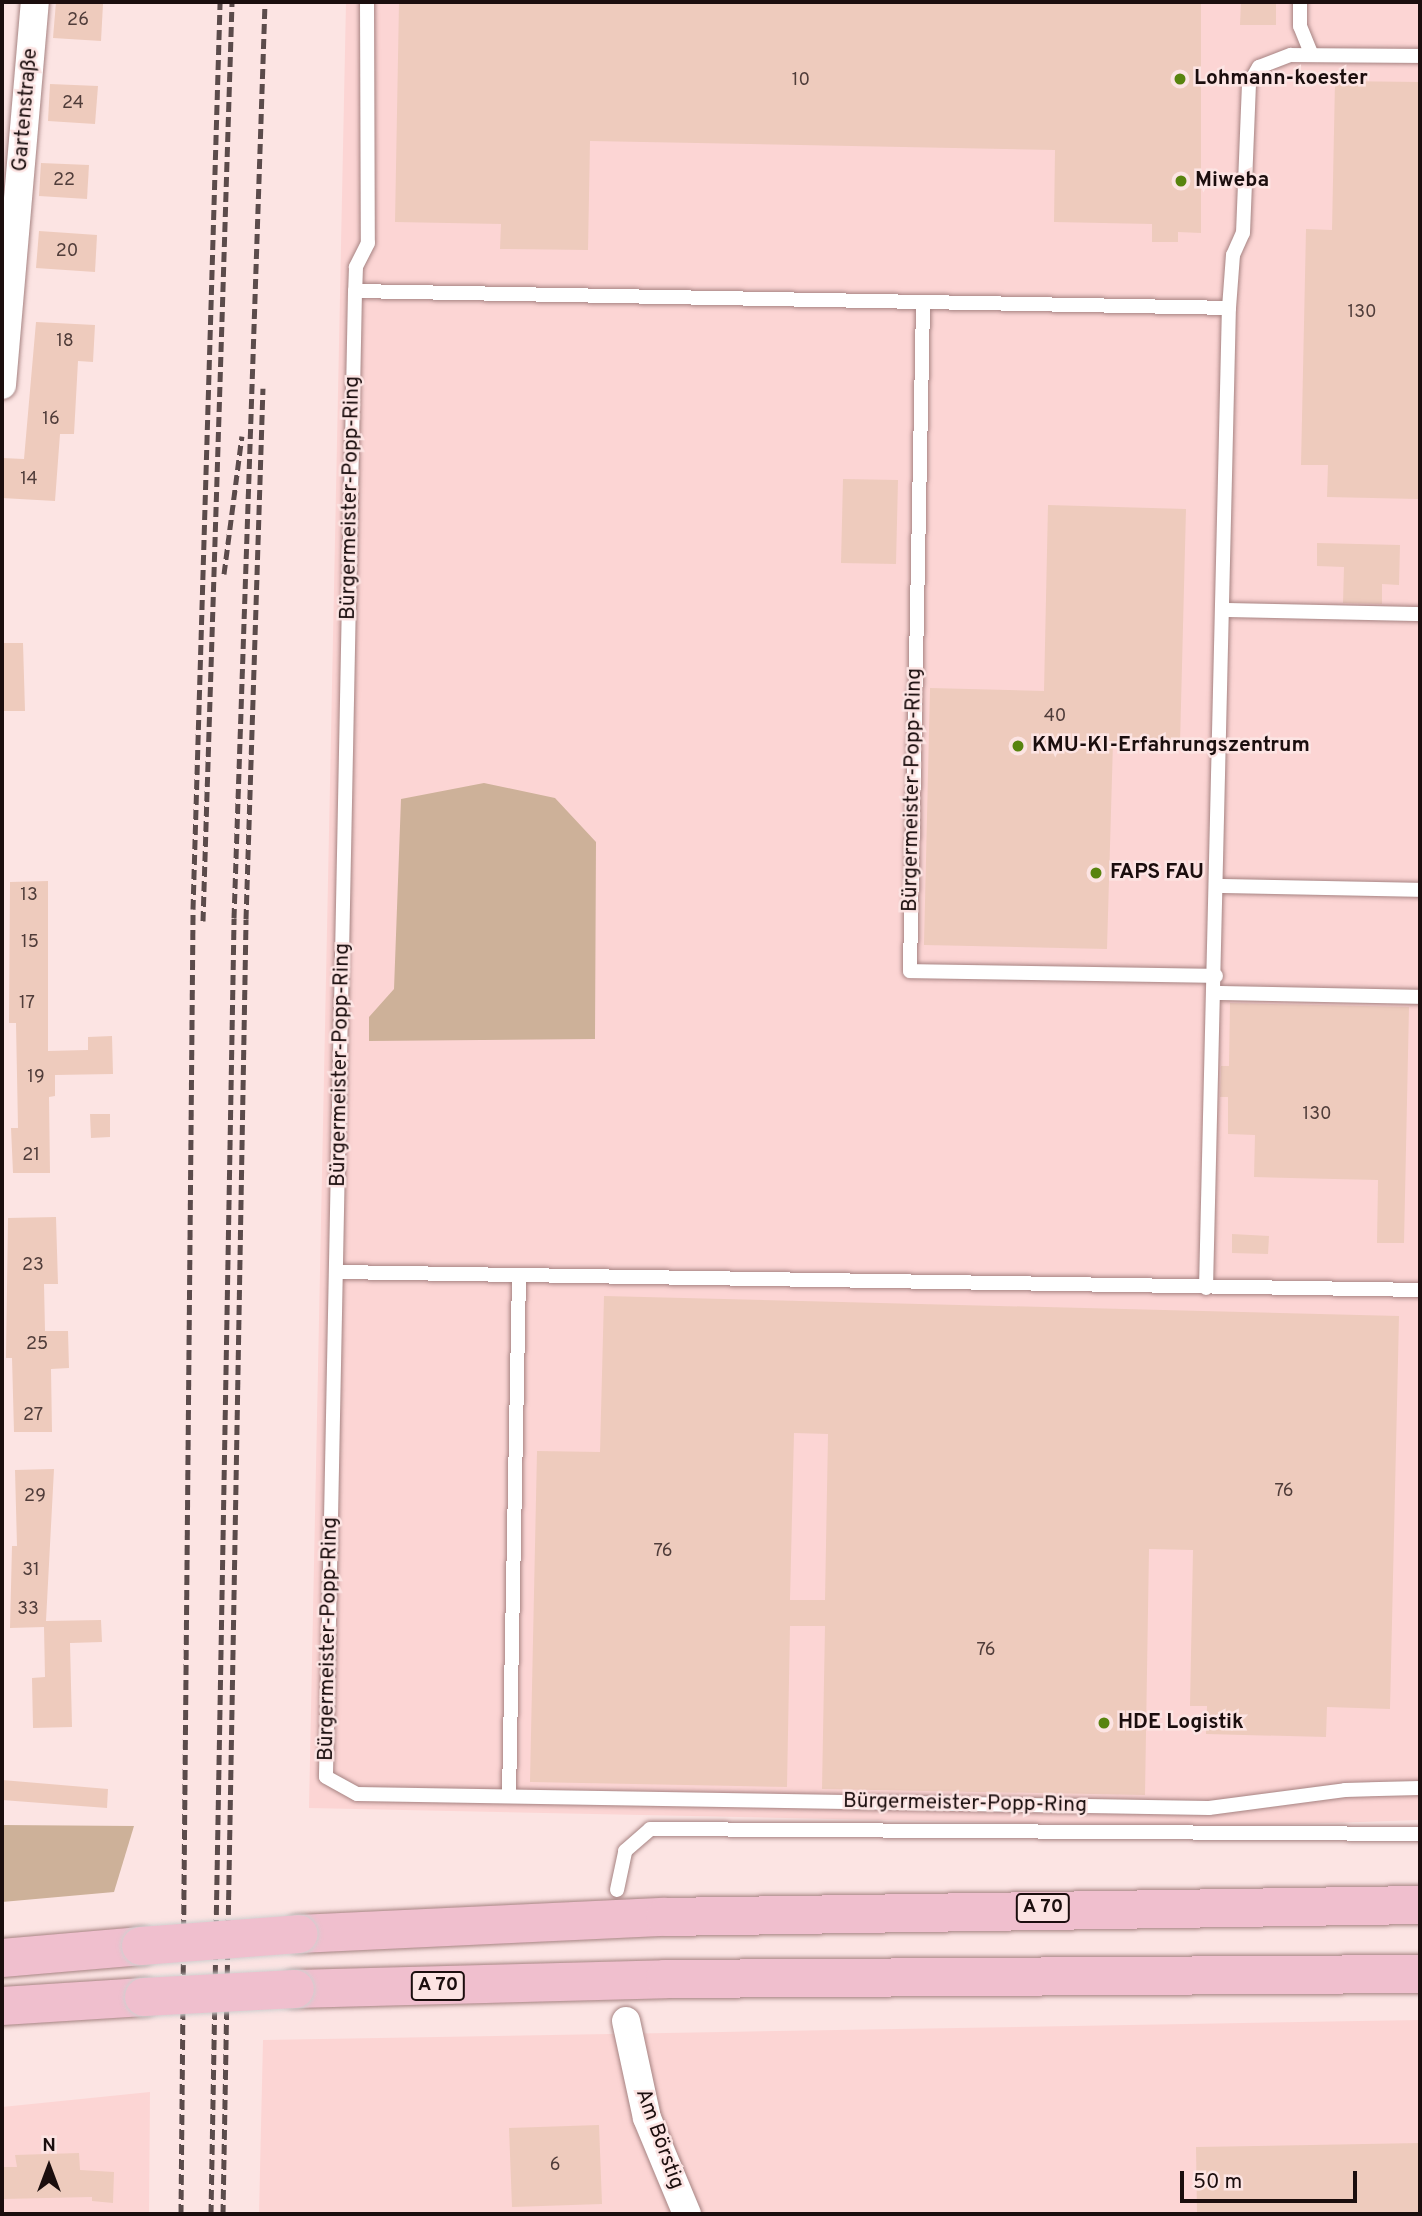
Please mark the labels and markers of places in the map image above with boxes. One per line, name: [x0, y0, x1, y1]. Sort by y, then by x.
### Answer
place label: Lohmann-koester: [1194, 66, 1368, 92]
marker: Lohmann-koester: [1172, 71, 1188, 87]
place label: Miweba: [1195, 168, 1269, 194]
marker: Miweba: [1173, 173, 1189, 189]
place label: KMU-KI-Erfahrungszentrum: [1032, 733, 1310, 759]
marker: KMU-KI-Erfahrungszentrum: [1010, 738, 1026, 754]
place label: FAPS FAU: [1110, 860, 1204, 886]
marker: FAPS FAU: [1088, 865, 1104, 881]
place label: HDE Logistik: [1118, 1710, 1244, 1736]
marker: HDE Logistik: [1096, 1715, 1112, 1731]

